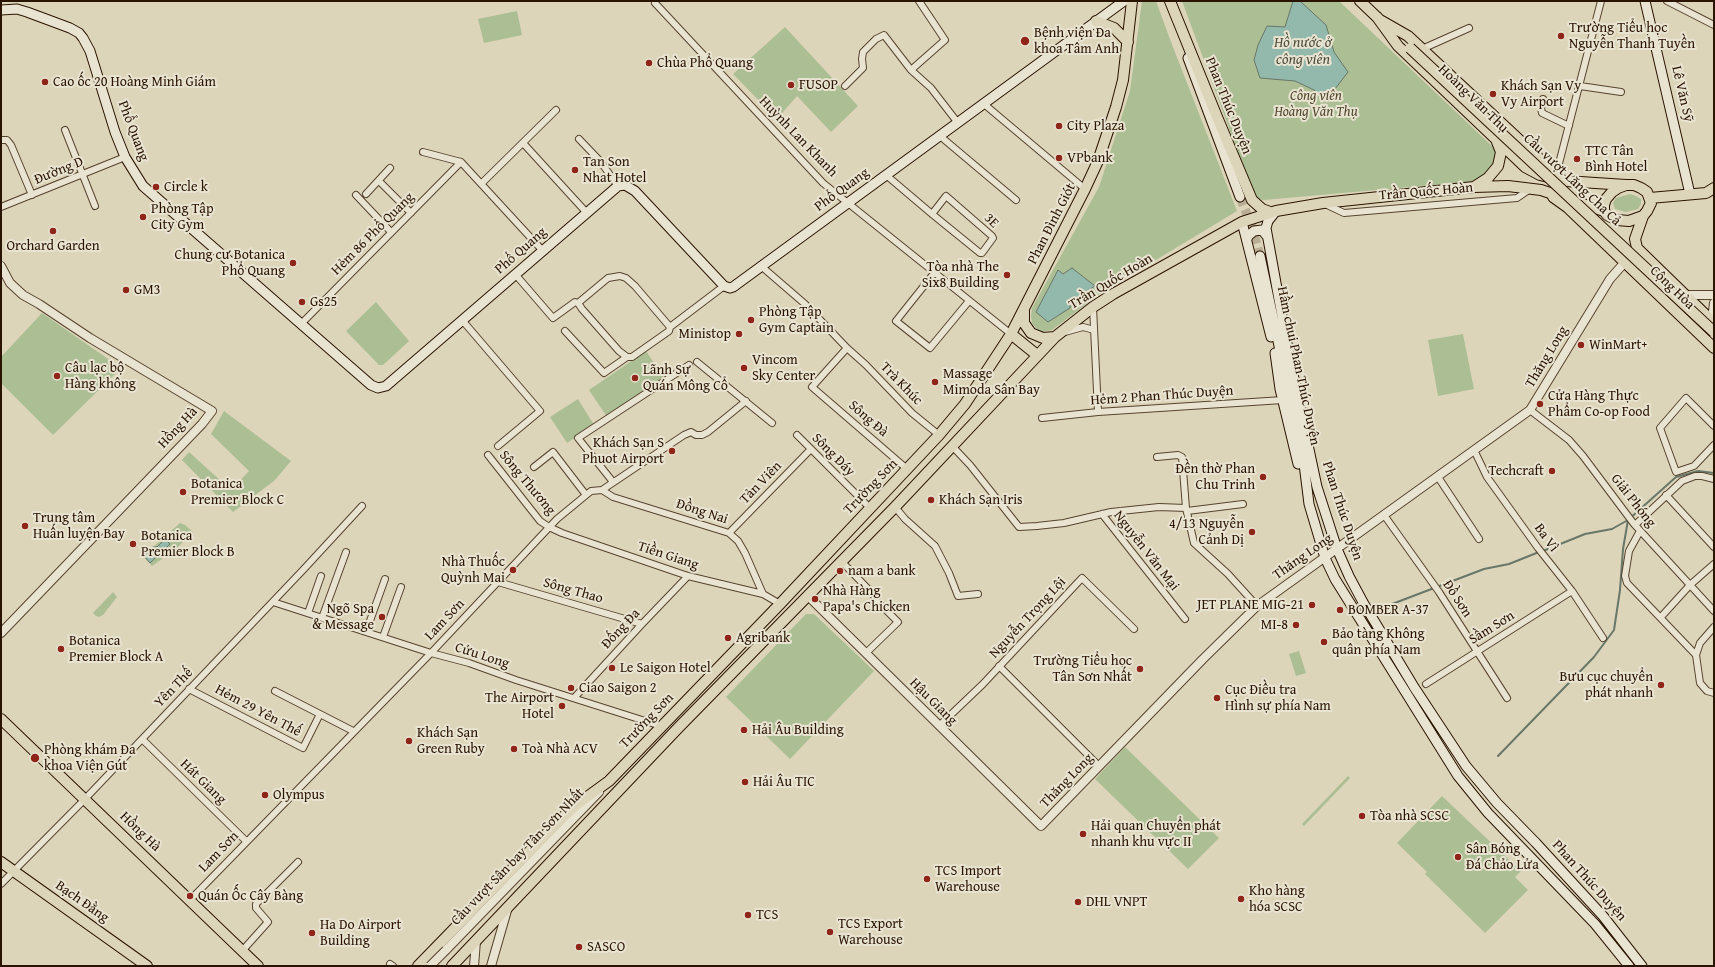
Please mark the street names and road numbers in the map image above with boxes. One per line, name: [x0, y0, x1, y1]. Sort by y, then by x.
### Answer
street label: Phan Thúc Duyện: [1201, 55, 1255, 157]
street label: Hoàng Văn Thụ: [1434, 61, 1512, 137]
street label: Lê Văn Sỹ: [1667, 64, 1697, 124]
street label: Huỳnh Lan Khanh: [755, 93, 841, 181]
street label: Phổ Quang: [114, 99, 152, 163]
street label: Cầu vượt Lăng Cha Cả: [1520, 130, 1624, 230]
street label: Đường D: [32, 154, 86, 188]
street label: Phổ Quang: [812, 165, 872, 215]
street label: Trần Quốc Hoàn: [1378, 180, 1474, 204]
street label: Phan Đình Giót: [1024, 181, 1080, 267]
street label: Hẻm 86 Phổ Quang: [328, 189, 418, 279]
street label: 3E: [980, 210, 1002, 232]
street label: Phổ Quang: [492, 224, 550, 278]
street label: Trần Quốc Hoàn: [1066, 250, 1156, 314]
street label: Cộng Hòa: [1646, 263, 1698, 313]
street label: Hầm chui Phan Thúc Duyện: [1273, 285, 1323, 447]
street label: Thăng Long: [1522, 323, 1572, 391]
street label: Trà Khúc: [876, 359, 926, 409]
street label: Hẻm 2 Phan Thúc Duyện: [1090, 383, 1234, 409]
street label: Sông Đà: [845, 397, 891, 441]
street label: Hồng Hà: [155, 404, 201, 452]
street label: Sông Đáy: [808, 430, 858, 480]
street label: Sông Thương: [495, 447, 559, 519]
street label: Trường Sơn: [840, 456, 902, 518]
street label: Tản Viên: [737, 458, 785, 508]
street label: Phan Thúc Duyện: [1318, 459, 1366, 563]
street label: Giải Phóng: [1607, 471, 1659, 531]
street label: Đồng Nai: [674, 496, 730, 528]
street label: Nguyễn Văn Mại: [1110, 508, 1182, 594]
street label: Ba Vì: [1530, 521, 1562, 555]
street label: Thăng Long: [1270, 530, 1336, 584]
street label: Tiền Giang: [635, 538, 701, 574]
street label: Sông Thao: [541, 574, 605, 608]
street label: Nguyễn Trọng Lội: [986, 574, 1070, 662]
street label: Đồ Sơn: [1439, 577, 1475, 621]
street label: Lam Sơn: [422, 596, 468, 644]
street label: Đống Đa: [598, 605, 644, 653]
street label: Sầm Sơn: [1466, 608, 1518, 648]
street label: Cửu Long: [453, 639, 511, 673]
street label: Yên Thế: [151, 665, 197, 711]
street label: Hậu Giang: [906, 675, 960, 729]
street label: Hẻm 29 Yên Thế: [212, 681, 304, 741]
street label: Trường Sơn: [616, 690, 678, 752]
street label: Thăng Long: [1037, 750, 1097, 812]
street label: Hát Giang: [176, 756, 230, 808]
street label: Cầu vượt Sân bay Tân Sơn Nhất: [448, 785, 588, 929]
street label: Hồng Hà: [116, 809, 164, 855]
street label: Lam Sơn: [195, 828, 243, 876]
street label: Phan Thúc Duyện: [1548, 837, 1630, 925]
street label: Bạch Đằng: [52, 877, 112, 927]

